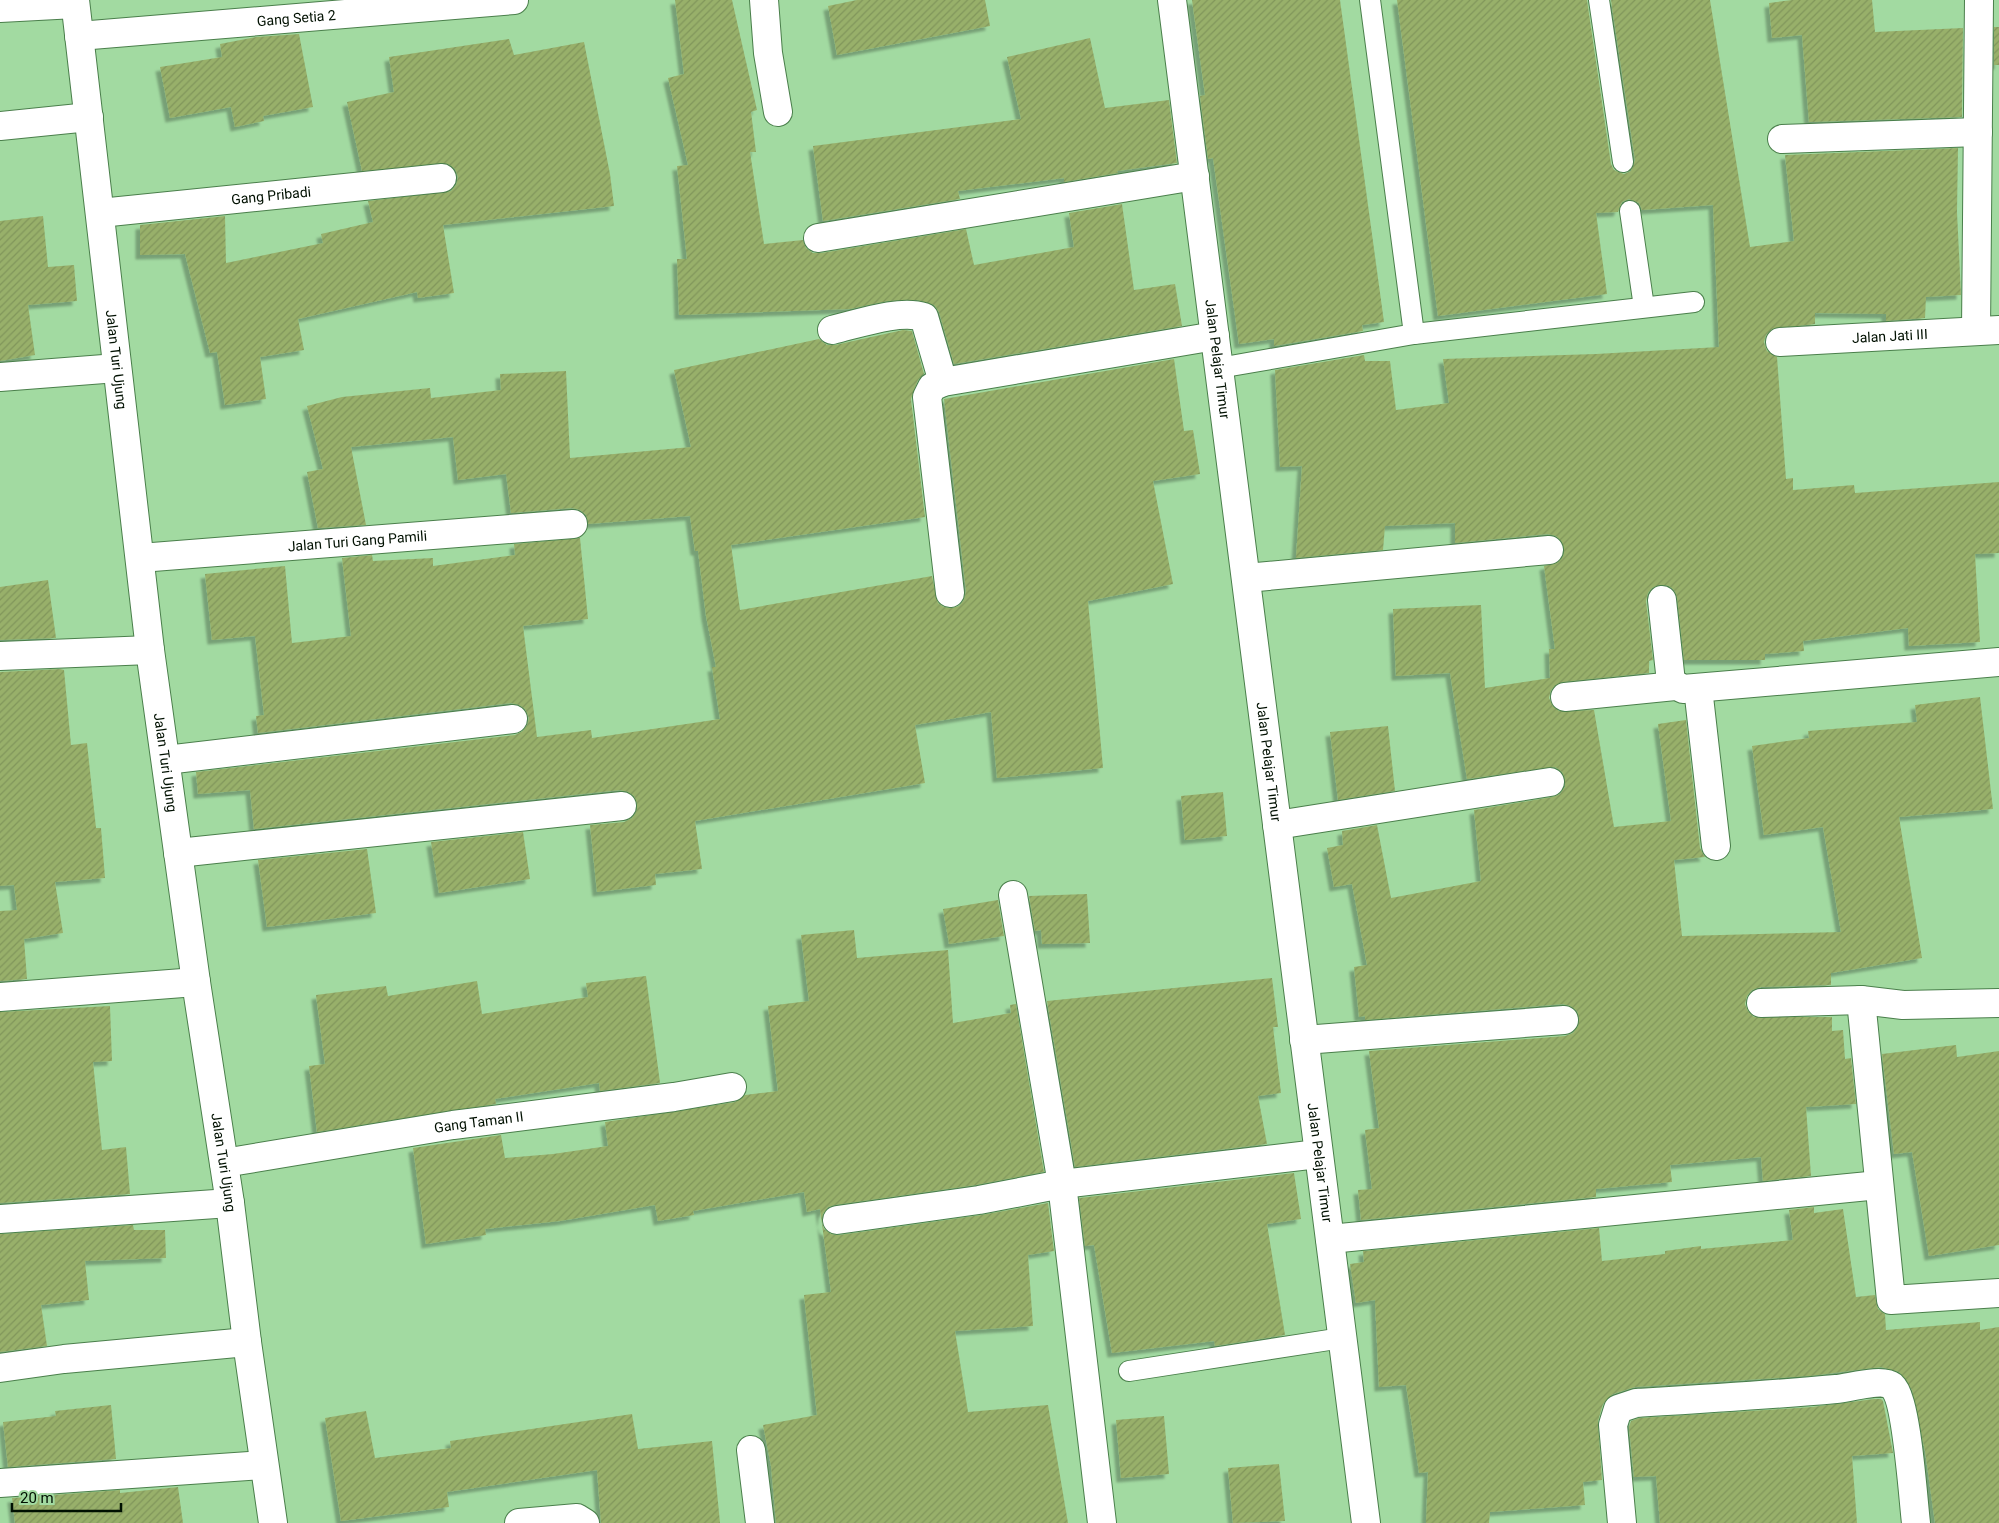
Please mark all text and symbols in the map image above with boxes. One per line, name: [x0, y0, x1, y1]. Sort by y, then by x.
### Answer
street label: Gang Setia 2: [256, 7, 336, 29]
street label: Gang Pribadi: [230, 183, 312, 208]
street label: Jalan Pelajar Timur: [1202, 298, 1233, 420]
street label: Jalan Turi Ujung: [103, 309, 130, 410]
street label: Jalan Jati III: [1852, 326, 1928, 346]
street label: Jalan Turi Gang Pamili: [287, 527, 428, 554]
street label: Jalan Pelajar Timur: [1254, 701, 1285, 823]
street label: Jalan Turi Ujung: [151, 712, 180, 813]
street label: Jalan Pelajar Timur: [1305, 1102, 1336, 1224]
street label: Gang Taman II: [433, 1108, 524, 1136]
street label: Jalan Turi Ujung: [208, 1112, 239, 1213]
scale bar: [12, 1480, 121, 1512]
text: 20 m: [20, 1489, 54, 1507]

